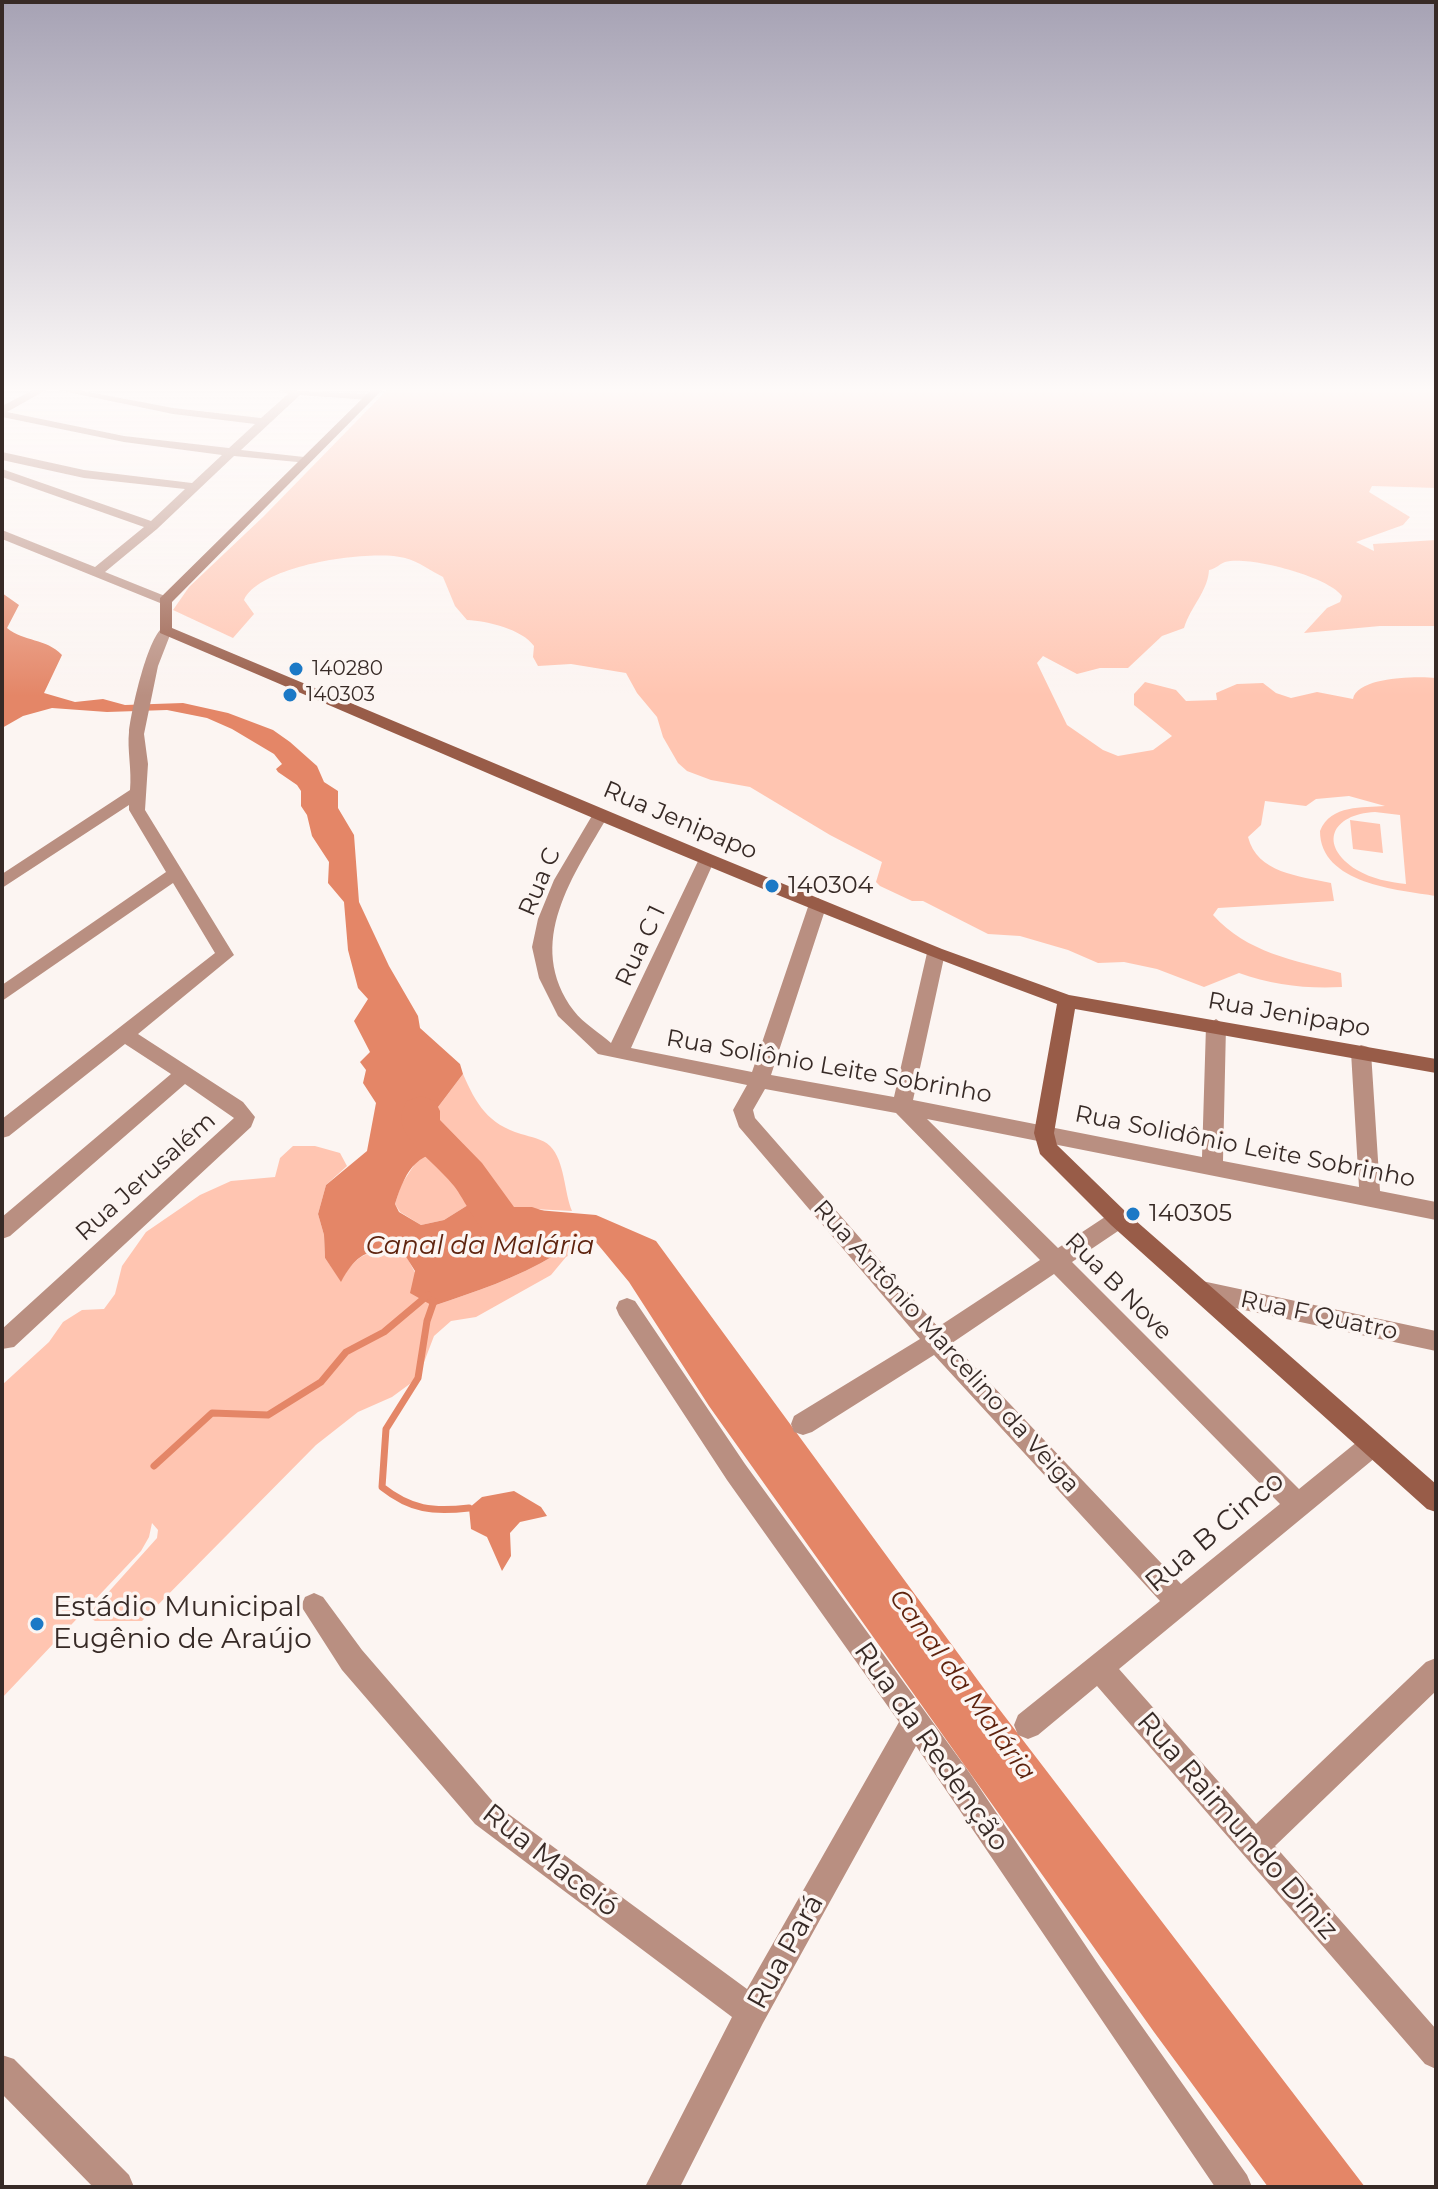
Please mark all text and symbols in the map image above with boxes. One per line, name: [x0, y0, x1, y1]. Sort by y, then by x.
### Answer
place label: 140280: [312, 657, 383, 681]
marker: 140280: [287, 660, 305, 678]
place label: 140303: [306, 683, 375, 707]
marker: 140303: [281, 686, 299, 704]
street label: Rua Jenipapo: [599, 776, 761, 866]
street label: Rua C: [513, 844, 567, 920]
place label: 140304: [788, 872, 873, 900]
marker: 140304: [763, 877, 781, 895]
street label: Rua C 1: [610, 901, 672, 991]
street label: Rua Jenipapo: [1205, 987, 1373, 1043]
street label: Rua Soliônio Leite Sobrinho: [664, 1024, 994, 1110]
street label: Rua Solidônio Leite Sobrinho: [1072, 1100, 1418, 1194]
street label: Rua Jerusalém: [70, 1107, 222, 1247]
street label: Rua Antônio Marcelino da Veiga: [807, 1195, 1085, 1499]
place label: 140305: [1149, 1200, 1232, 1228]
marker: 140305: [1124, 1205, 1142, 1223]
street label: Rua B Nove: [1058, 1227, 1178, 1347]
water label: Canal da Malária: [366, 1230, 594, 1262]
street label: Rua F Quatro: [1238, 1285, 1400, 1347]
street label: Rua B Cinco: [1139, 1464, 1291, 1600]
water label: Canal da Malária: [882, 1583, 1042, 1787]
place label: Estádio Municipal Eugênio de Araújo: [53, 1591, 312, 1657]
marker: Estádio Municipal Eugênio de Araújo: [28, 1615, 46, 1633]
street label: Rua da Redenção: [846, 1636, 1016, 1858]
street label: Rua Raimundo Diniz: [1129, 1706, 1345, 1946]
street label: Rua Maceió: [475, 1797, 625, 1925]
street label: Rua Pará: [741, 1889, 831, 2015]

